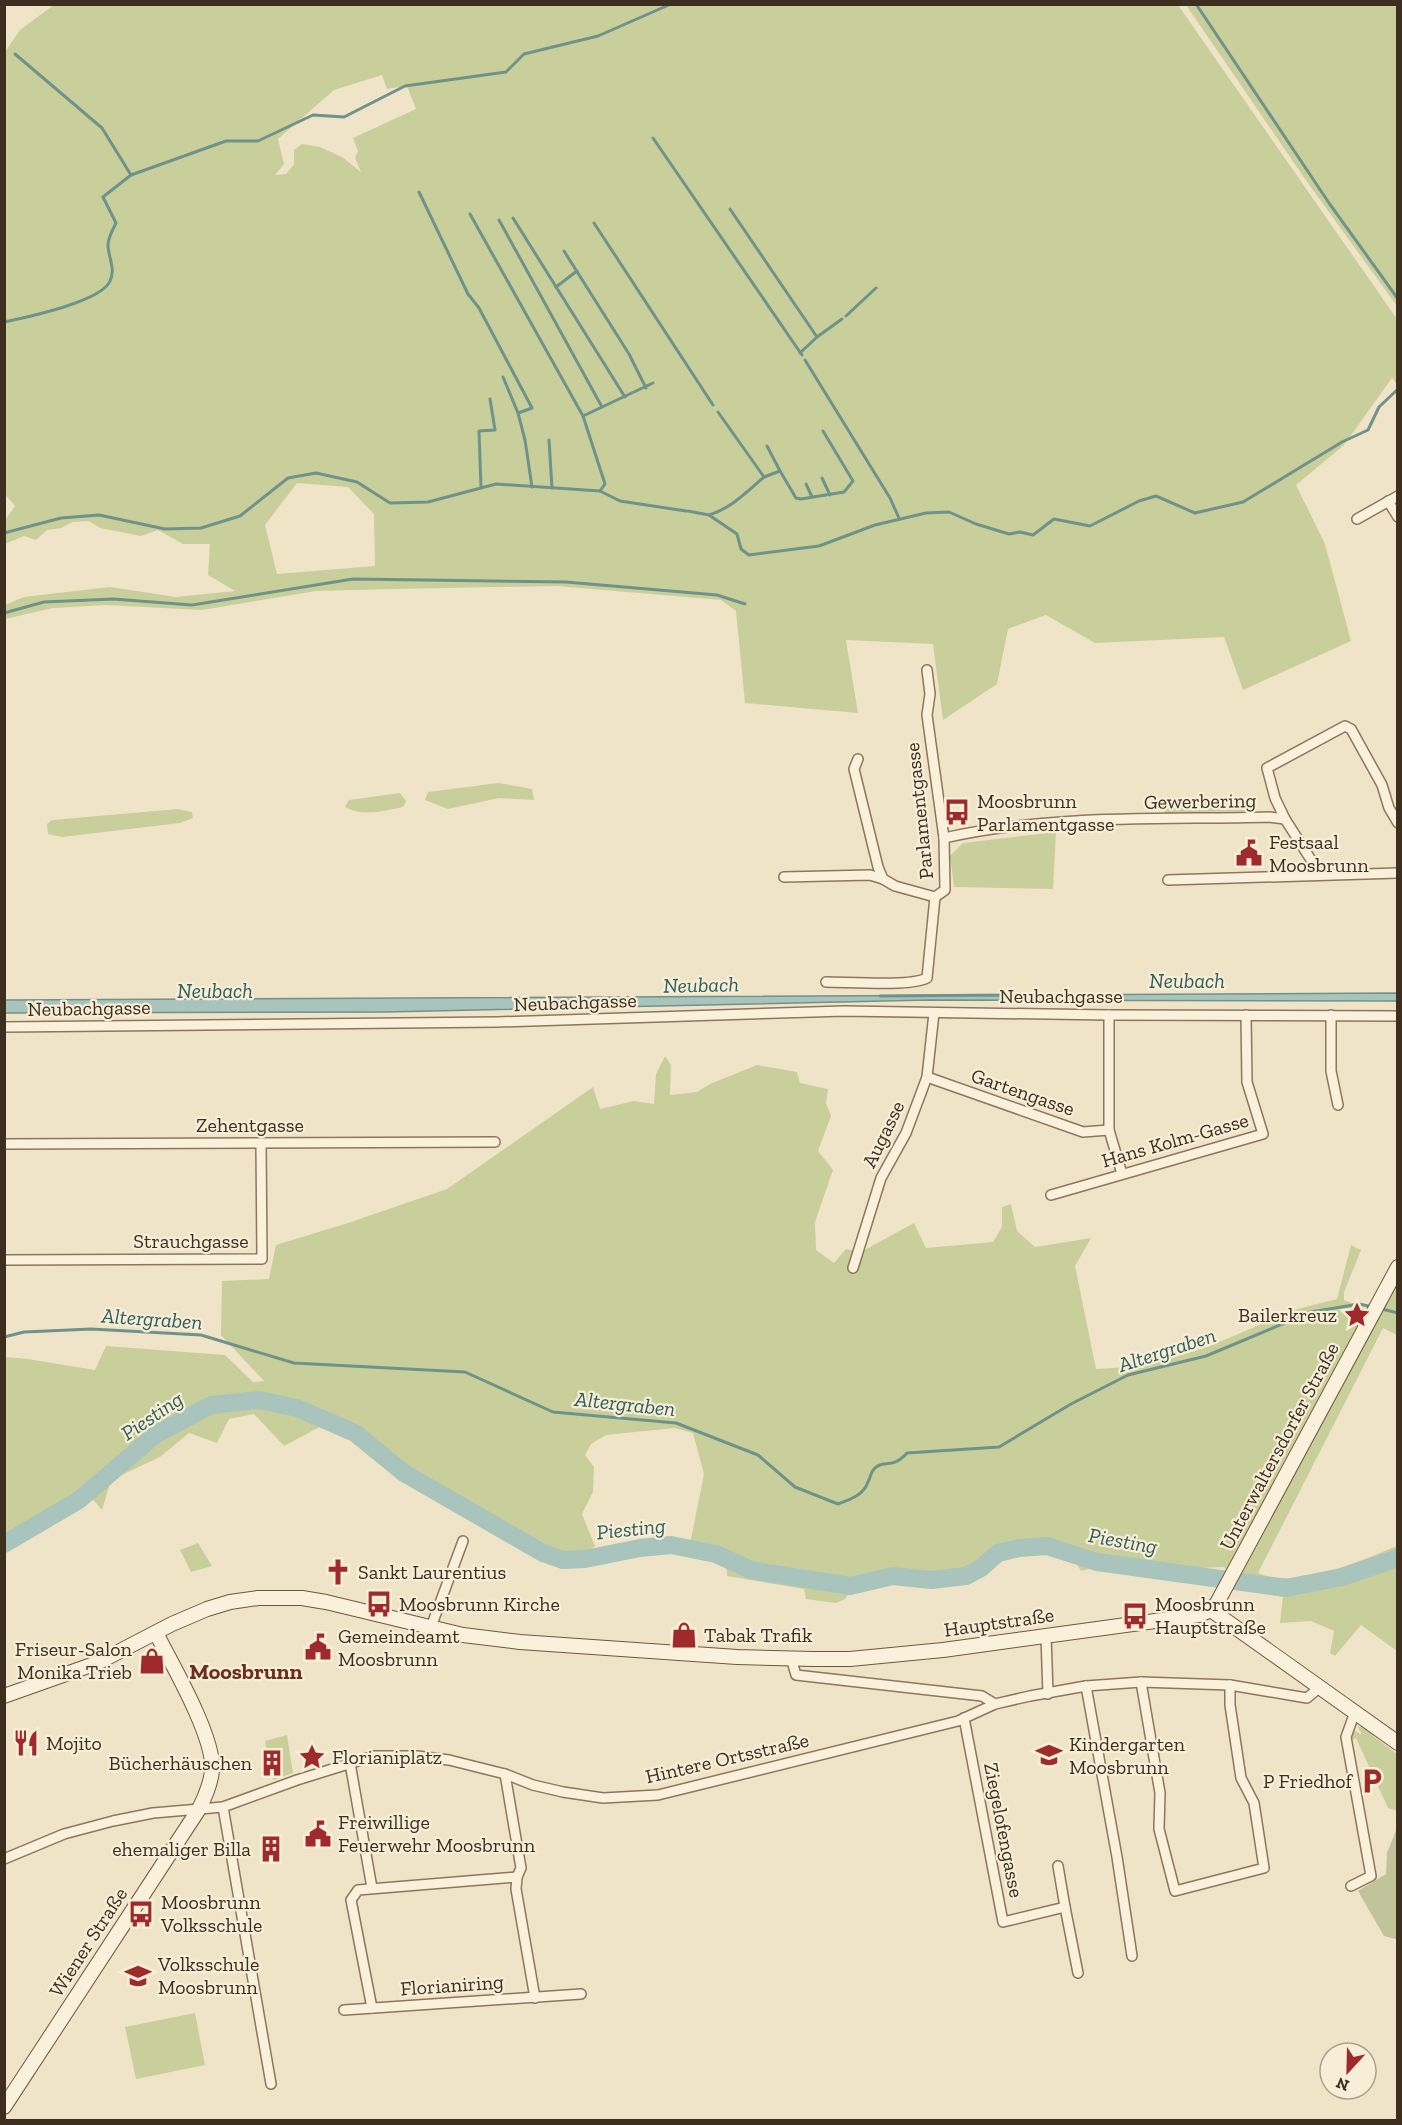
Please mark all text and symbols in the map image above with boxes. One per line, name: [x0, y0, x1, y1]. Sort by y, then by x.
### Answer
street label: Parlamentgasse: [900, 741, 938, 881]
street label: Gewerbering: [1144, 788, 1256, 814]
place label: Moosbrunn Parlamentgasse: [977, 789, 1114, 836]
bus stop icon: Moosbrunn Parlamentgasse: [942, 797, 972, 827]
place label: Festsaal Moosbrunn: [1269, 830, 1369, 877]
public building icon: Festsaal Moosbrunn: [1234, 838, 1264, 868]
water label: Neubach: [1149, 968, 1225, 993]
water label: Neubach: [663, 971, 739, 998]
water label: Neubach: [177, 978, 253, 1003]
street label: Neubachgasse: [999, 984, 1123, 1008]
street label: Neubachgasse: [513, 988, 637, 1016]
street label: Neubachgasse: [27, 995, 151, 1021]
street label: Gartengasse: [968, 1063, 1078, 1121]
street label: Augasse: [857, 1097, 909, 1171]
street label: Hans Kolm-Gasse: [1099, 1108, 1251, 1172]
street label: Zehentgasse: [196, 1113, 304, 1137]
street label: Strauchgasse: [133, 1229, 249, 1253]
place icon: Bailerkreuz: [1342, 1300, 1372, 1330]
water label: Altergraben: [100, 1302, 203, 1334]
place label: Bailerkreuz: [1238, 1303, 1337, 1327]
water label: Altergraben: [1114, 1322, 1219, 1377]
street label: Unterwaltersdorfer Straße: [1214, 1338, 1344, 1554]
water label: Piesting: [116, 1386, 188, 1445]
water label: Altergraben: [573, 1386, 677, 1421]
water label: Piesting: [595, 1512, 667, 1545]
water label: Piesting: [1087, 1522, 1160, 1559]
church icon: Sankt Laurentius: [323, 1557, 353, 1587]
place label: Sankt Laurentius: [358, 1560, 506, 1584]
bus stop icon: Moosbrunn Kirche: [364, 1589, 394, 1619]
place label: Moosbrunn Kirche: [399, 1592, 560, 1616]
place label: Moosbrunn Hauptstraße: [1155, 1592, 1266, 1639]
bus stop icon: Moosbrunn Hauptstraße: [1120, 1601, 1150, 1631]
street label: Hauptstraße: [942, 1602, 1056, 1642]
shop icon: Tabak Trafik: [669, 1620, 699, 1650]
place label: Tabak Trafik: [704, 1623, 813, 1647]
place label: Gemeindeamt Moosbrunn: [338, 1624, 460, 1671]
public building icon: Gemeindeamt Moosbrunn: [303, 1632, 333, 1662]
place label: Friseur-Salon Monika Trieb: [15, 1637, 133, 1684]
shop icon: Friseur-Salon Monika Trieb: [137, 1646, 167, 1676]
district label: Moosbrunn: [189, 1658, 303, 1685]
restaurant icon: Mojito: [11, 1728, 41, 1758]
street label: Hintere Ortsstraße: [643, 1728, 811, 1788]
place label: Mojito: [46, 1731, 102, 1755]
place label: Kindergarten Moosbrunn: [1069, 1732, 1186, 1779]
school or university icon: Kindergarten Moosbrunn: [1034, 1740, 1064, 1770]
place icon: Florianiplatz: [297, 1742, 327, 1772]
place label: Florianiplatz: [332, 1745, 442, 1769]
building icon: Bücherhäuschen: [257, 1748, 287, 1778]
place label: Bücherhäuschen: [108, 1751, 253, 1775]
street label: Ziegelofengasse: [979, 1760, 1029, 1900]
parking icon: P Friedhof: [1357, 1766, 1387, 1796]
place label: P Friedhof: [1263, 1769, 1354, 1793]
place label: Freiwillige Feuerwehr Moosbrunn: [338, 1810, 536, 1857]
public building icon: Freiwillige Feuerwehr Moosbrunn: [303, 1819, 333, 1849]
building icon: ehemaliger Billa: [256, 1834, 286, 1864]
place label: ehemaliger Billa: [112, 1837, 251, 1861]
street label: Wiener Straße: [44, 1883, 132, 2001]
place label: Moosbrunn Volksschule: [160, 1890, 263, 1937]
bus stop icon: Moosbrunn Volksschule: [126, 1899, 156, 1929]
place label: Volksschule Moosbrunn: [157, 1952, 260, 1999]
school or university icon: Volksschule Moosbrunn: [123, 1961, 153, 1991]
street label: Florianiring: [399, 1969, 505, 2001]
north arrow: [1318, 2041, 1378, 2101]
text: N: [1333, 2073, 1352, 2096]

